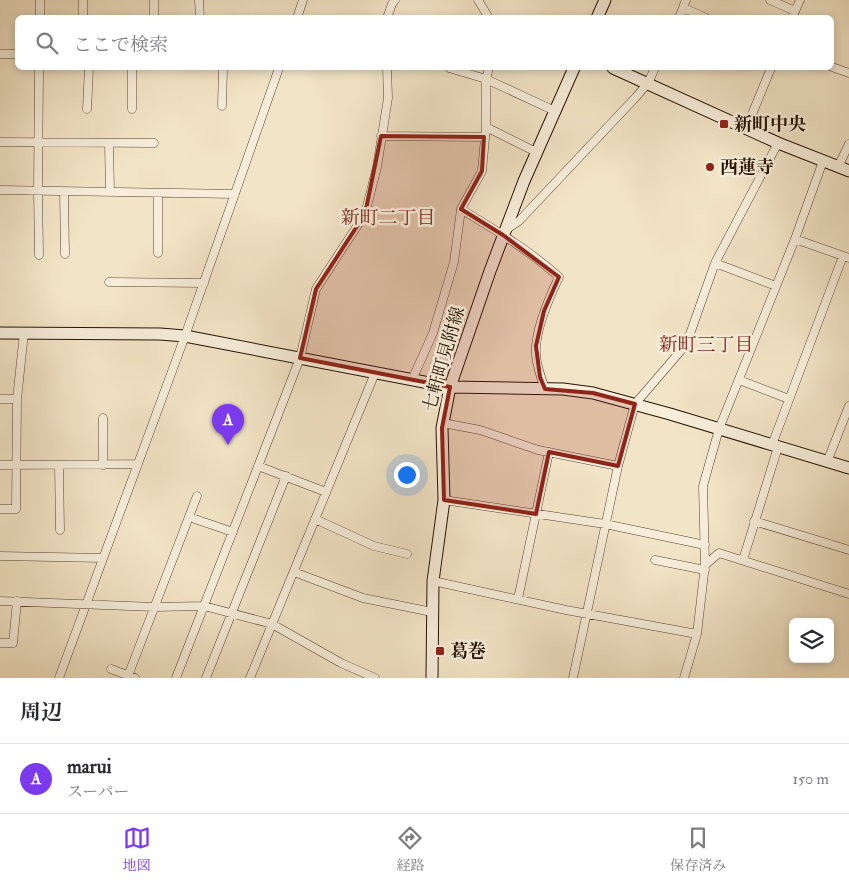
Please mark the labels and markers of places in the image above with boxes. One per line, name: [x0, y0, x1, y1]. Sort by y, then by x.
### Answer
place label: 新町中央: [734, 113, 806, 136]
marker: 新町中央: [718, 118, 730, 130]
place label: 西蓮寺: [720, 156, 774, 179]
marker: 西蓮寺: [704, 161, 716, 173]
pin: A: [212, 404, 244, 445]
place label: 葛巻: [450, 640, 486, 663]
marker: 葛巻: [434, 645, 446, 657]

